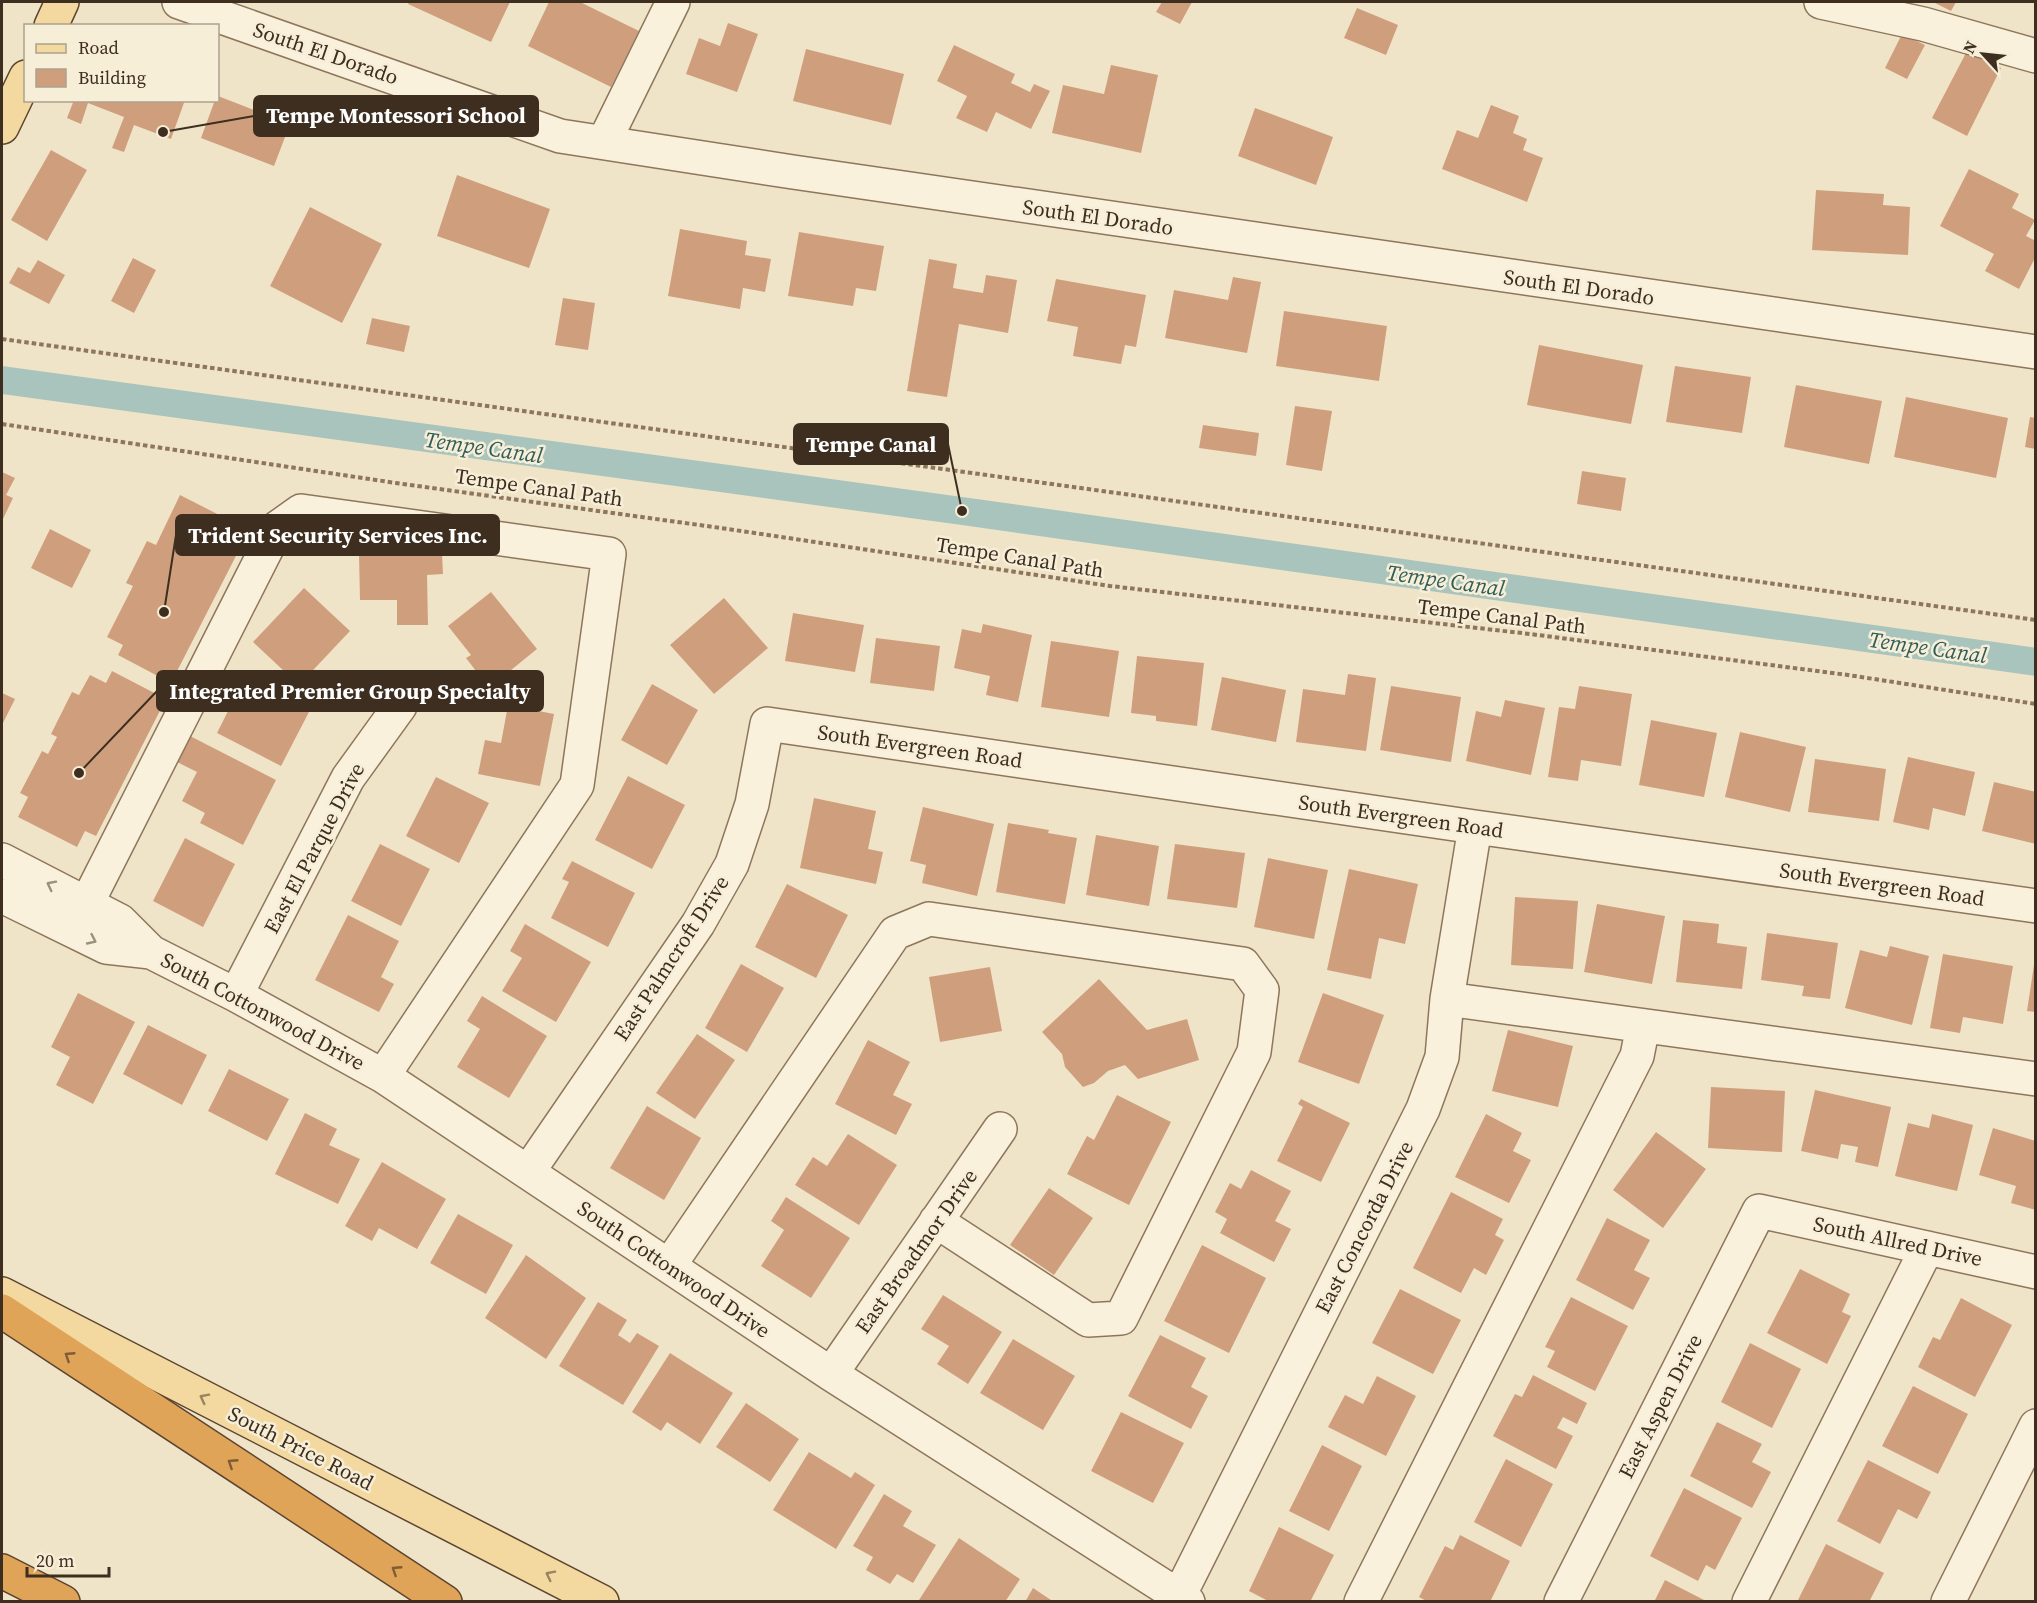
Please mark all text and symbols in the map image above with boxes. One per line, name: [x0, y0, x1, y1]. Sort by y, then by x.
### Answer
street label: South El Dorado: [250, 15, 402, 91]
legend: [24, 24, 219, 102]
north arrow: [1953, 24, 2013, 84]
text: Road: [78, 35, 119, 60]
text: N: [1957, 37, 1982, 57]
text: Building: [78, 65, 146, 90]
callout: Tempe Montessori School: [254, 96, 538, 136]
text: Tempe Montessori School: [266, 100, 526, 130]
street label: South El Dorado: [1021, 192, 1175, 242]
street label: South El Dorado: [1502, 262, 1656, 312]
water label: Tempe Canal: [423, 424, 546, 470]
callout: Tempe Canal: [794, 424, 948, 464]
text: Tempe Canal: [806, 429, 936, 459]
street label: Tempe Canal Path: [453, 461, 625, 513]
callout: Trident Security Services Inc.: [176, 515, 499, 555]
text: Trident Security Services Inc.: [188, 520, 488, 550]
street label: Tempe Canal Path: [934, 529, 1106, 585]
water label: Tempe Canal: [1385, 557, 1508, 603]
street label: Tempe Canal Path: [1416, 591, 1588, 641]
water label: Tempe Canal: [1867, 624, 1990, 670]
callout: Integrated Premier Group Specialty: [157, 671, 543, 711]
text: Integrated Premier Group Specialty: [169, 676, 531, 706]
street label: South Evergreen Road: [816, 717, 1024, 775]
street label: East El Parque Drive: [257, 757, 371, 939]
street label: South Evergreen Road: [1297, 787, 1505, 845]
street label: South Evergreen Road: [1778, 855, 1986, 913]
street label: East Palmcroft Drive: [607, 870, 735, 1046]
one-way arrow: [47, 881, 58, 892]
one-way arrow: [85, 932, 96, 944]
street label: South Cottonwood Drive: [156, 945, 370, 1077]
street label: East Concorda Drive: [1308, 1136, 1420, 1318]
street label: East Broadmor Drive: [848, 1163, 984, 1339]
street label: South Cottonwood Drive: [572, 1194, 776, 1344]
street label: South Allred Drive: [1811, 1209, 1985, 1273]
street label: East Aspen Drive: [1611, 1329, 1709, 1483]
one-way arrow: [65, 1353, 76, 1364]
one-way arrow: [199, 1393, 210, 1405]
street label: South Price Road: [223, 1399, 379, 1497]
one-way arrow: [228, 1460, 239, 1471]
scale bar: [27, 1540, 110, 1578]
text: 20 m: [36, 1548, 74, 1573]
one-way arrow: [392, 1565, 402, 1577]
one-way arrow: [545, 1571, 556, 1582]

